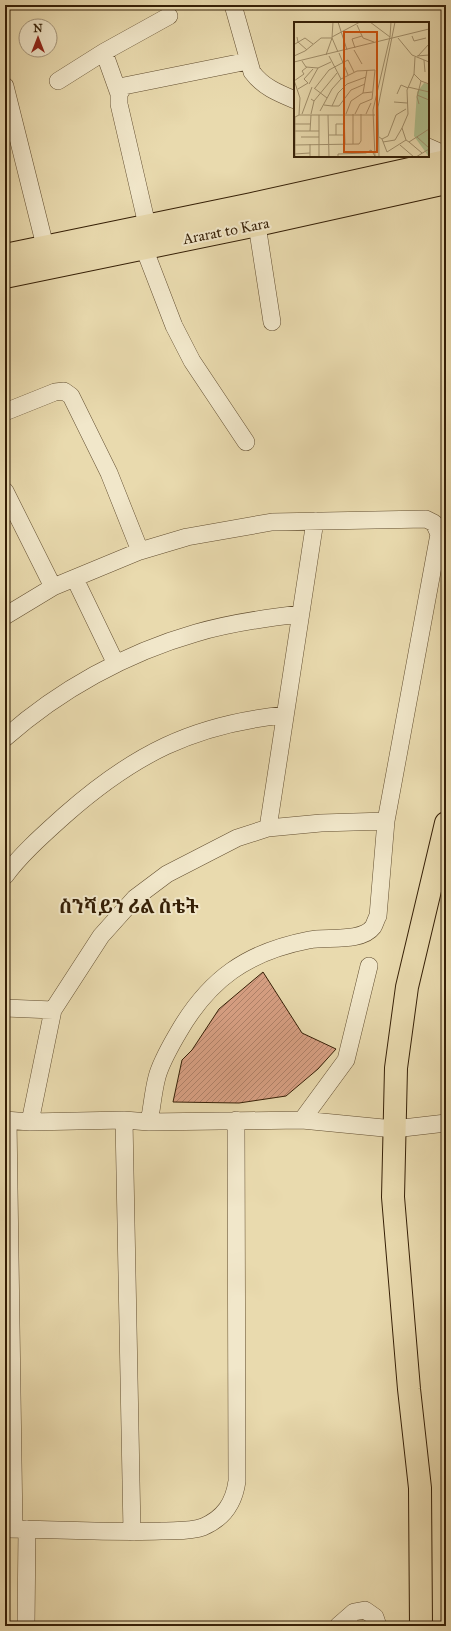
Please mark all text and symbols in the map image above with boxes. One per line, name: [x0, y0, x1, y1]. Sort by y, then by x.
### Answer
north arrow: [18, 18, 58, 58]
text: N: [33, 22, 43, 35]
inset map: [294, 22, 429, 157]
street label: Ararat to Kara: [180, 214, 271, 248]
district label: ስንሻይን ሪል ስቴት: [59, 895, 199, 918]

